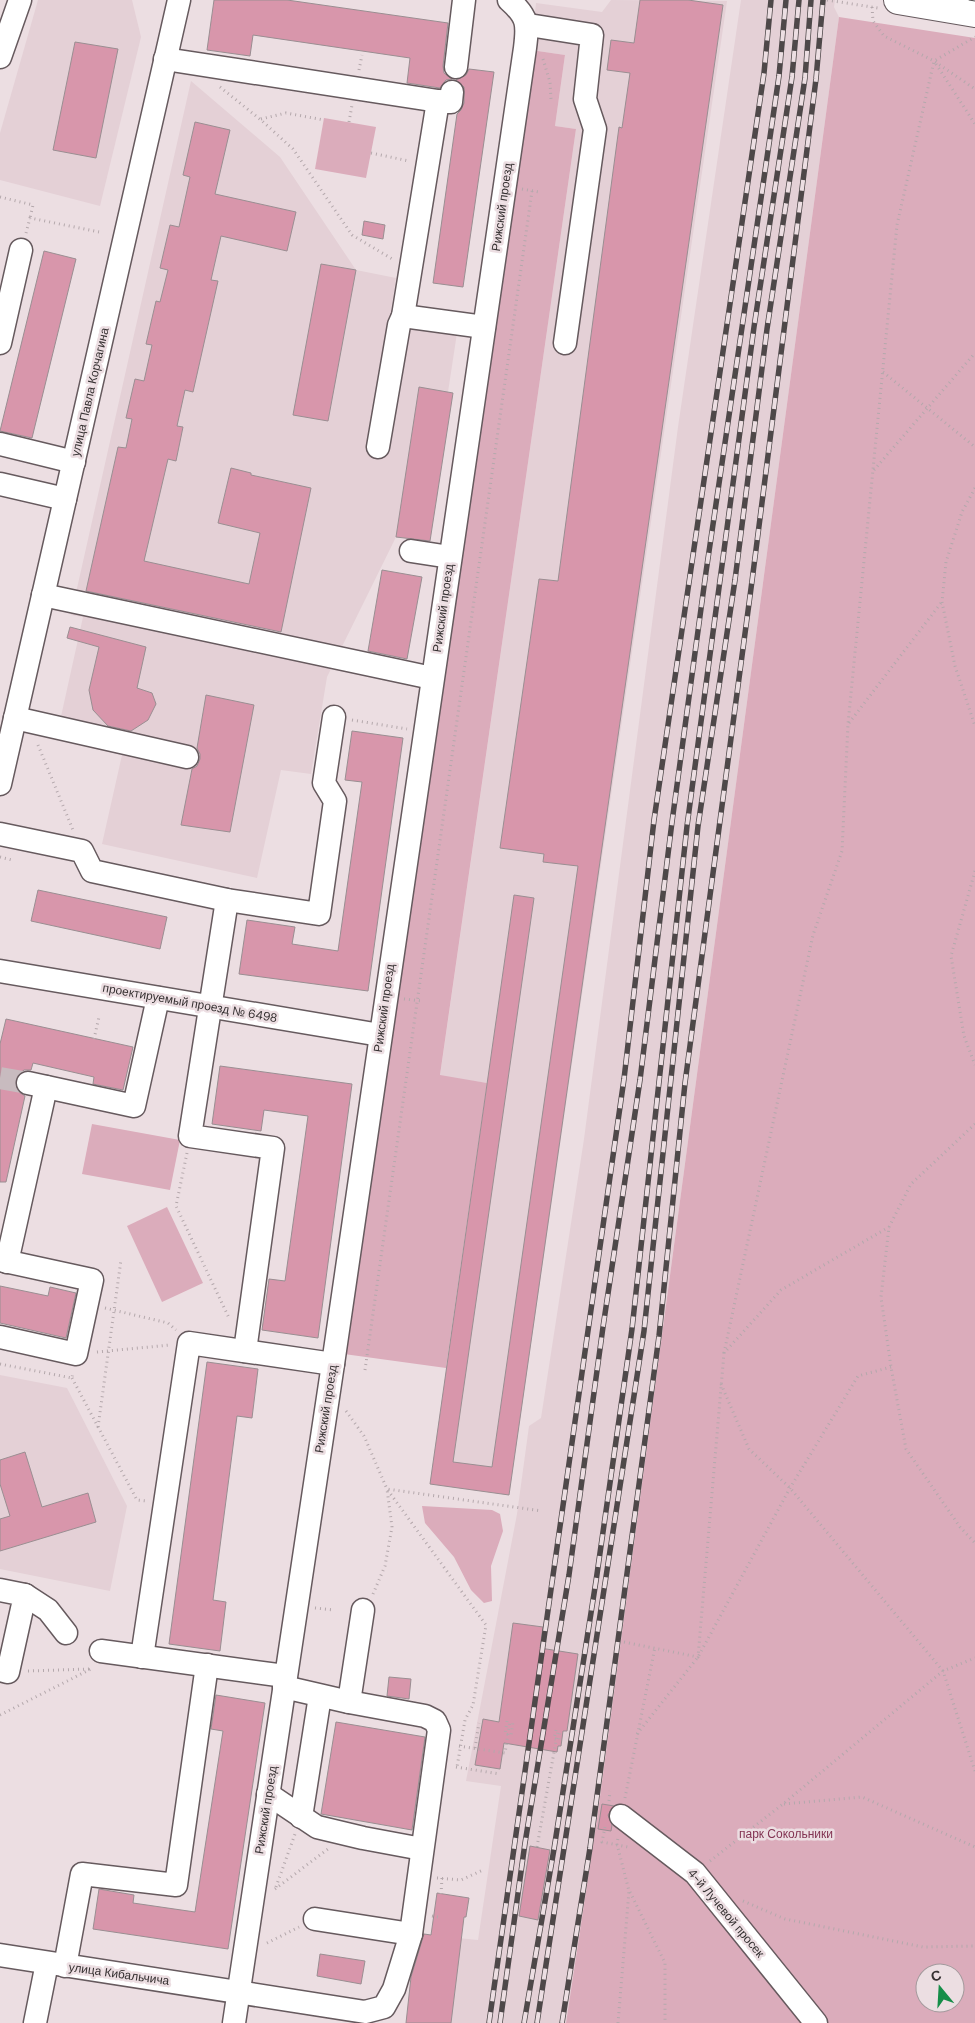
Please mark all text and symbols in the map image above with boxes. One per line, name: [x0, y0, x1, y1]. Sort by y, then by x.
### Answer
street label: Рижский проезд: [488, 162, 516, 252]
street label: улица Павла Корчагина: [67, 326, 113, 458]
street label: Рижский проезд: [429, 563, 457, 653]
street label: Рижский проезд: [370, 963, 398, 1053]
street label: проектируемый проезд № 6498: [101, 980, 279, 1026]
street label: Рижский проезд: [311, 1364, 341, 1454]
street label: Рижский проезд: [251, 1765, 281, 1855]
park label: парк Сокольники: [739, 1826, 833, 1842]
street label: 4-й Лучевой просек: [684, 1865, 768, 1961]
street label: улица Кибальчича: [68, 1959, 171, 1989]
north arrow: [915, 1963, 965, 2013]
text: С: [928, 1966, 944, 1986]

